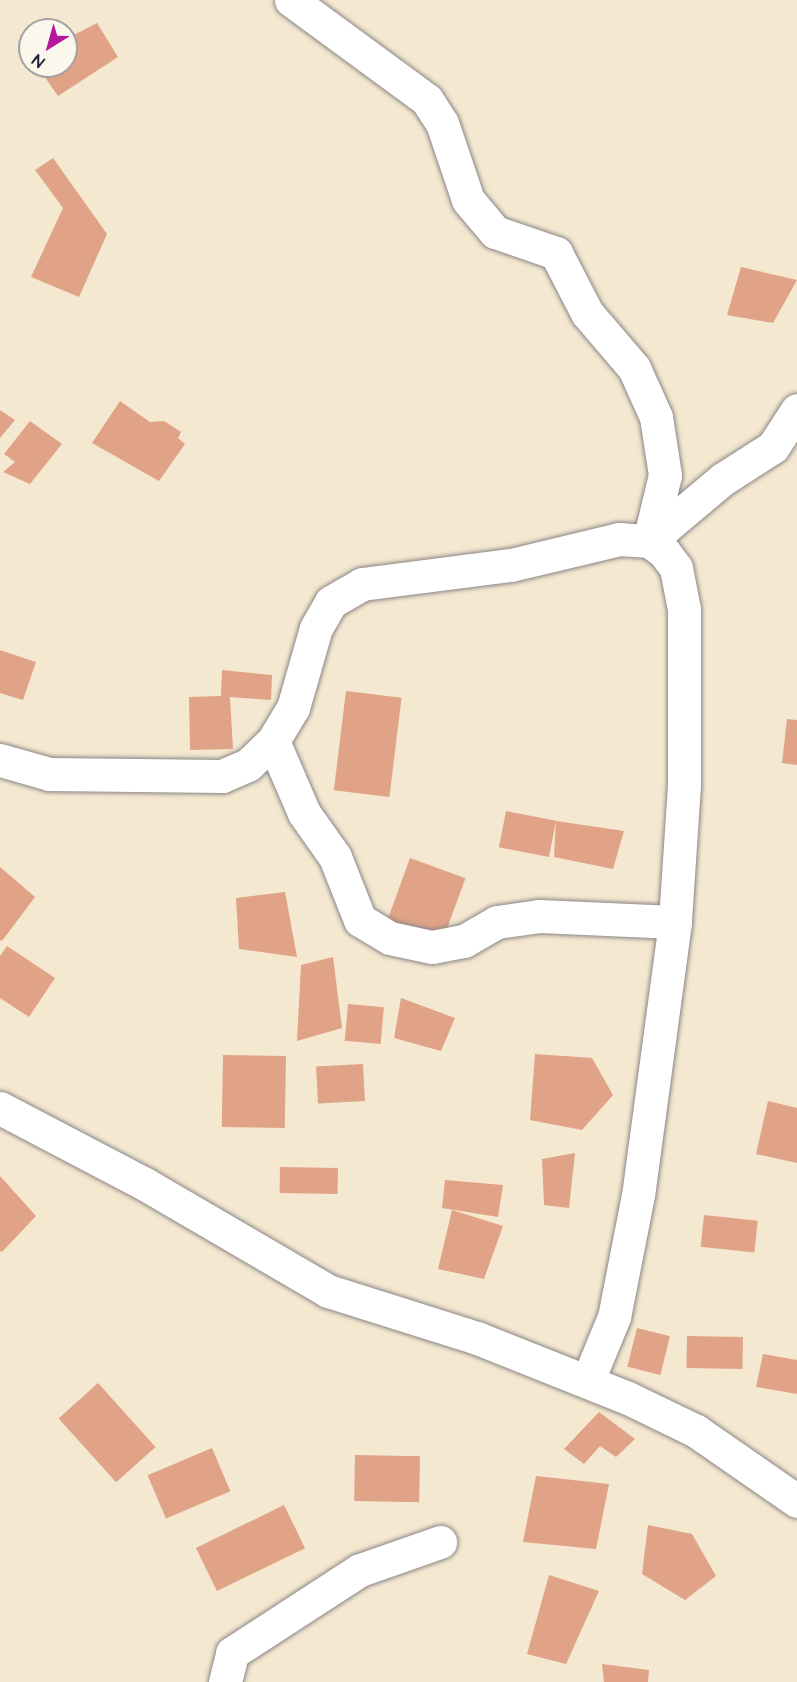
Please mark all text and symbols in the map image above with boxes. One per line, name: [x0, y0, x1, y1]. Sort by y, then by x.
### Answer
north arrow: [18, 18, 78, 78]
text: N: [28, 49, 49, 73]

